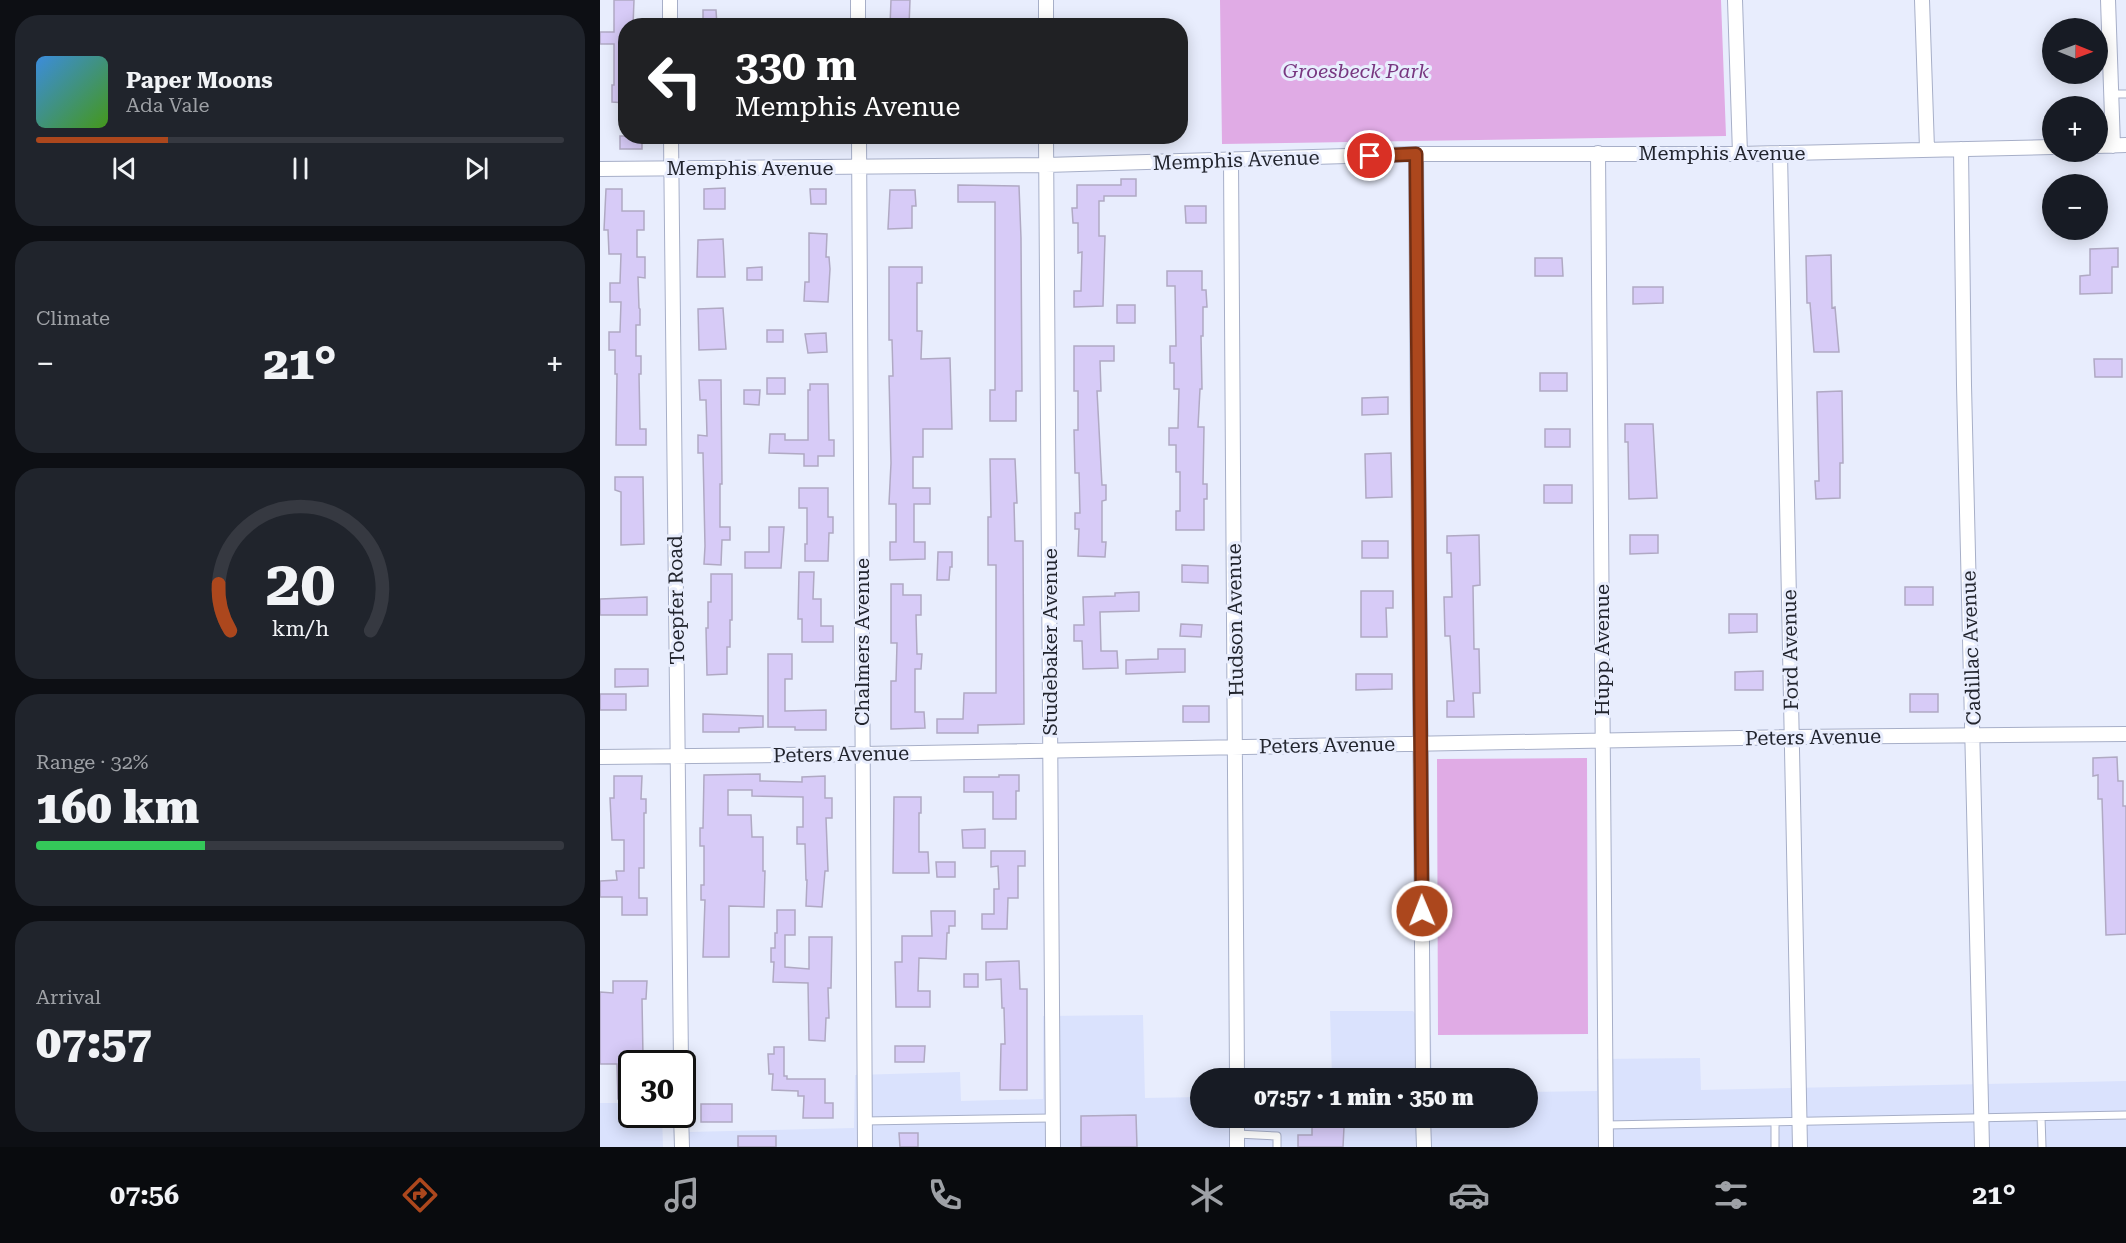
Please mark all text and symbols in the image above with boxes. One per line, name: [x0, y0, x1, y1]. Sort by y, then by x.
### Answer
north arrow: [2042, 18, 2108, 84]
map controls: [2042, 18, 2108, 240]
text: 330 m: [735, 41, 857, 90]
icon: left: [636, 42, 714, 120]
park label: Groesbeck Park: [1283, 59, 1429, 83]
text: Paper Moons: [126, 68, 273, 93]
text: Memphis Avenue: [735, 91, 960, 123]
text: Ada Vale: [126, 93, 209, 117]
button: +: [2042, 96, 2108, 162]
pin: [1344, 130, 1395, 181]
icon: arrive: [1353, 139, 1386, 172]
street label: Memphis Avenue: [1639, 141, 1805, 165]
street label: Memphis Avenue: [1152, 145, 1320, 175]
icon: previous: [108, 152, 141, 185]
icon: pause: [284, 152, 317, 185]
icon: next: [460, 152, 493, 185]
street label: Memphis Avenue: [667, 156, 833, 180]
button: −: [2042, 174, 2108, 240]
text: Climate: [36, 306, 110, 330]
text: 21°: [264, 337, 337, 390]
text: −: [36, 344, 54, 383]
text: +: [546, 344, 564, 383]
street label: Toepfer Road: [663, 535, 689, 665]
street label: Hudson Avenue: [1222, 543, 1248, 697]
text: 20: [265, 547, 335, 620]
street label: Studebaker Avenue: [1038, 548, 1062, 736]
street label: Chalmers Avenue: [850, 558, 874, 726]
street label: Cadillac Avenue: [1956, 570, 1986, 726]
street label: Hupp Avenue: [1590, 584, 1614, 716]
street label: Ford Avenue: [1777, 589, 1803, 711]
text: km/h: [271, 616, 329, 641]
street label: Peters Avenue: [1745, 724, 1881, 750]
street label: Peters Avenue: [1259, 732, 1395, 758]
street label: Peters Avenue: [773, 741, 909, 767]
text: Range · 32%: [36, 750, 148, 774]
text: 160 km: [36, 781, 199, 834]
position arrow: [1390, 879, 1454, 943]
text: Arrival: [36, 985, 101, 1009]
text: 07:57: [36, 1016, 152, 1069]
speed limit sign: 30: [618, 1050, 696, 1128]
text: 07:57 · 1 min · 350 m: [1254, 1085, 1474, 1110]
icon: directions: [399, 1174, 441, 1216]
icon: music: [661, 1174, 703, 1216]
icon: phone: [924, 1174, 966, 1216]
icon: climate: [1186, 1174, 1228, 1216]
icon: car: [1448, 1174, 1490, 1216]
icon: filters: [1710, 1174, 1752, 1216]
text: 07:56: [110, 1179, 179, 1211]
text: 21°: [1972, 1179, 2016, 1211]

